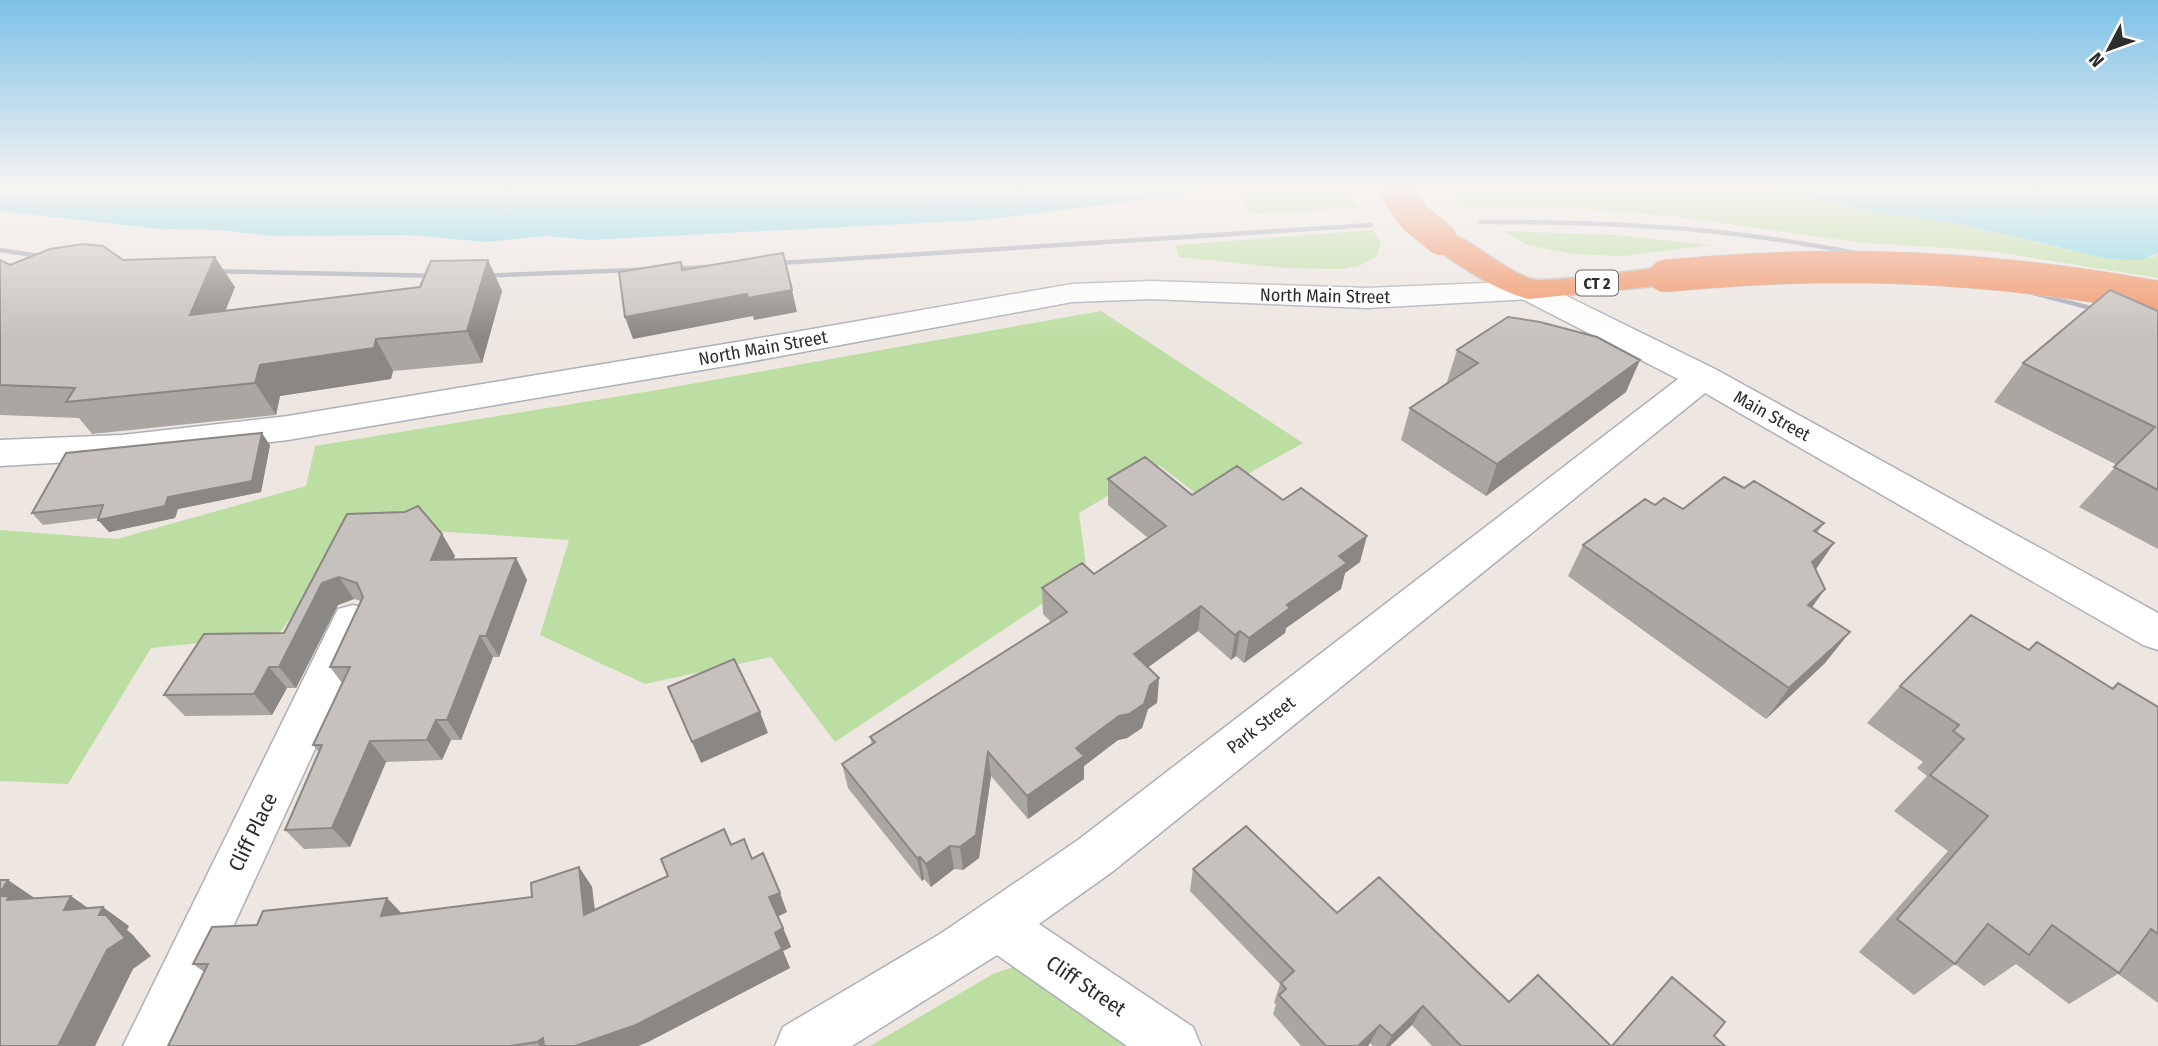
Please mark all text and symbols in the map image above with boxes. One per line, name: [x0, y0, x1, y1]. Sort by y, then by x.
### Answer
north arrow: [2074, 14, 2144, 84]
text: N: [2084, 48, 2109, 72]
road number: CT 2: [1576, 270, 1618, 296]
street label: North Main Street: [1260, 284, 1390, 308]
street label: North Main Street: [697, 326, 829, 370]
street label: Main Street: [1730, 386, 1814, 446]
street label: Park Street: [1223, 691, 1300, 758]
street label: Cliff Place: [223, 788, 283, 876]
street label: Cliff Street: [1041, 950, 1131, 1022]

